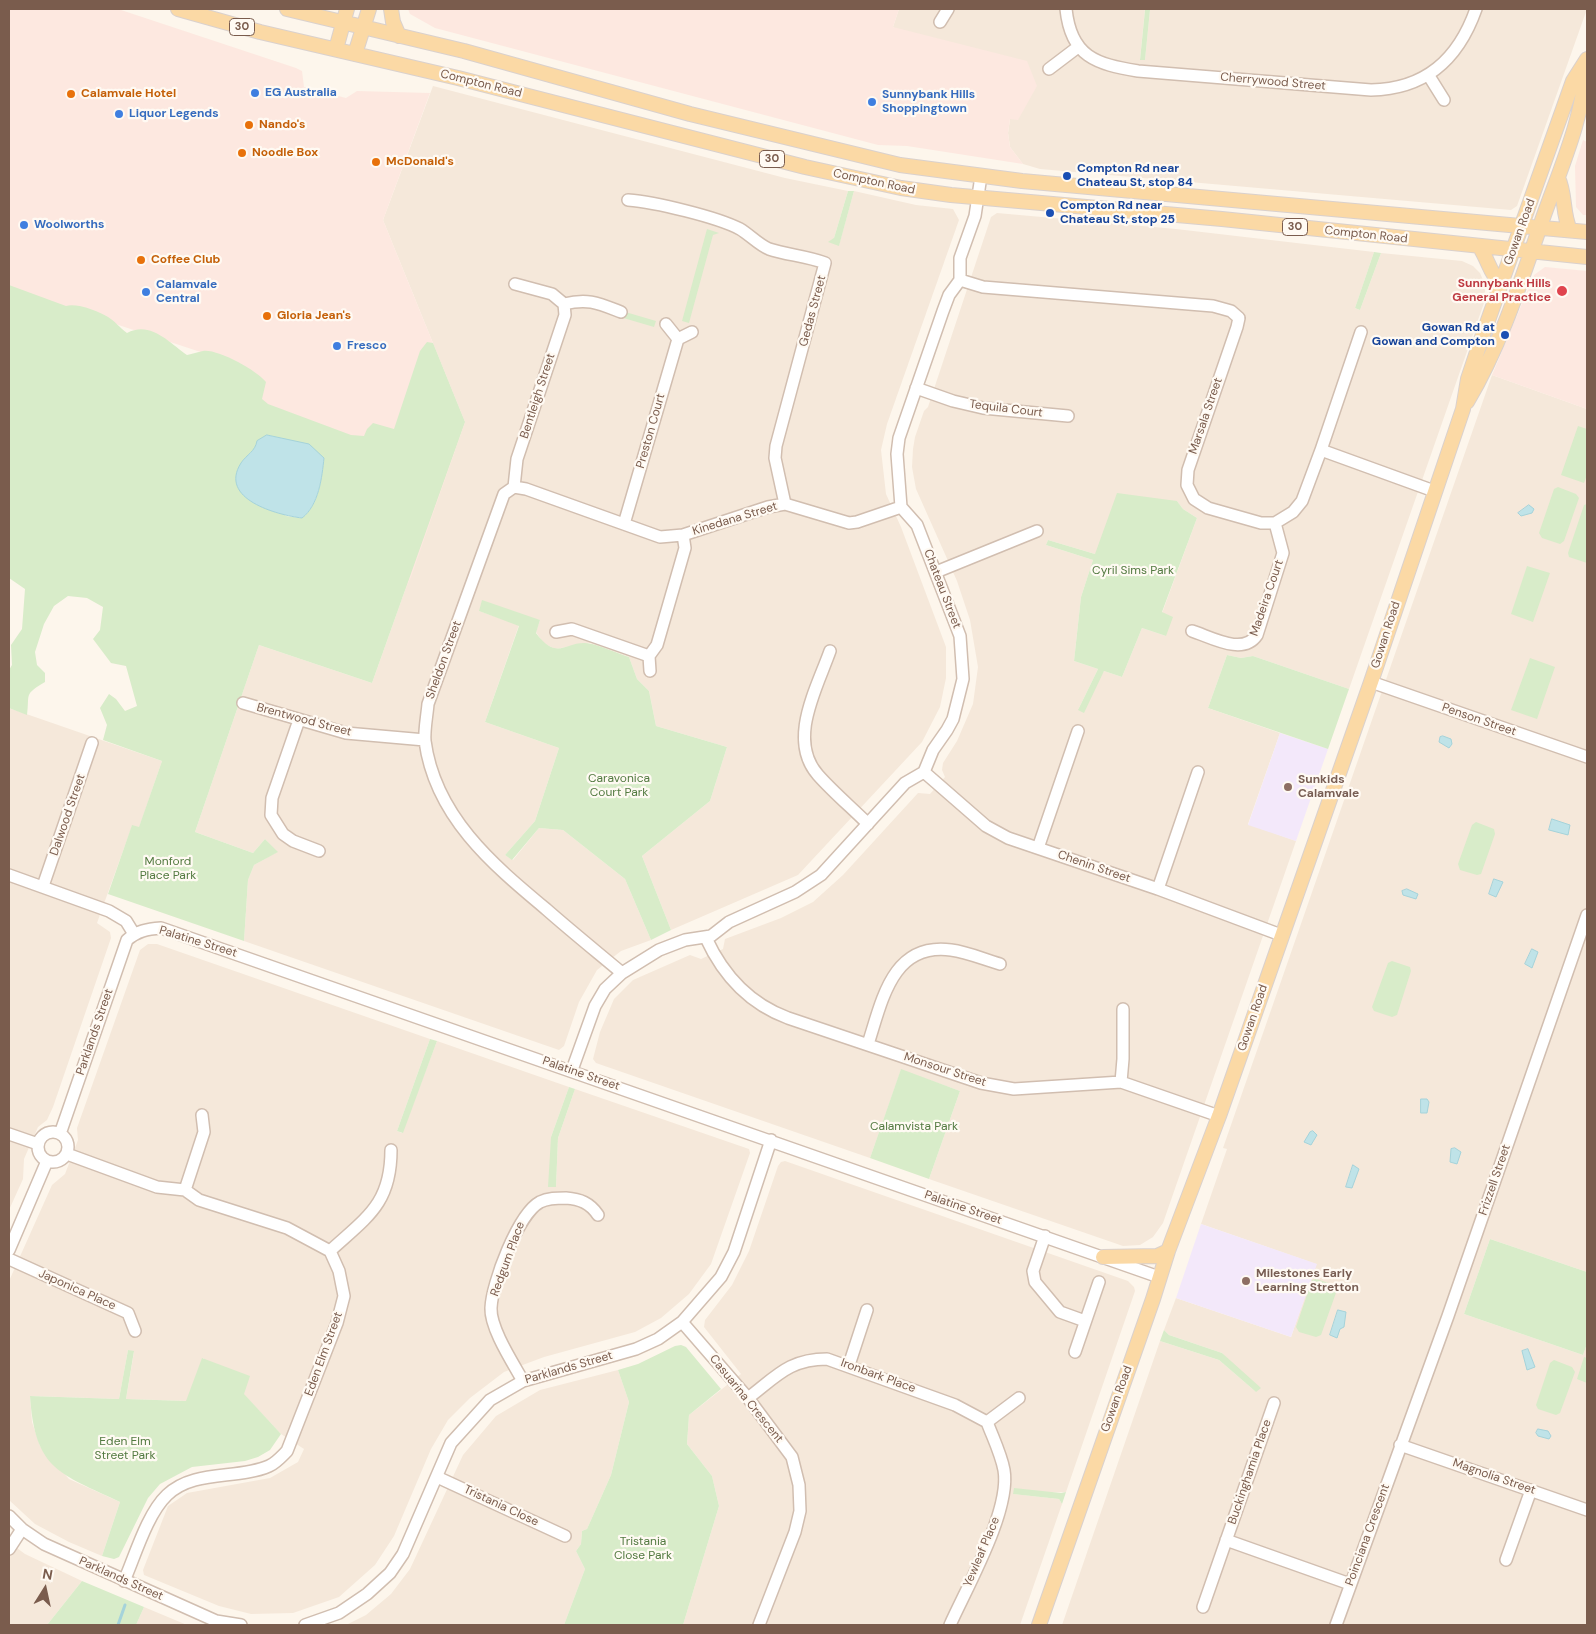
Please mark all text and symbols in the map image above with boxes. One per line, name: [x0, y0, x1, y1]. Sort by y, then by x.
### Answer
road number: 30: [230, 18, 254, 36]
street label: Compton Road: [439, 67, 523, 101]
street label: Cherrywood Street: [1220, 70, 1326, 94]
place label: EG Australia: [265, 86, 337, 100]
place label: Calamvale Hotel: [81, 87, 176, 101]
marker: EG Australia: [249, 87, 261, 99]
marker: Calamvale Hotel: [65, 88, 77, 100]
place label: Sunnybank Hills Shoppingtown: [882, 88, 975, 116]
marker: Sunnybank Hills Shoppingtown: [866, 96, 878, 108]
place label: Liquor Legends: [129, 107, 219, 121]
marker: Liquor Legends: [113, 108, 125, 120]
place label: Nando's: [259, 118, 305, 132]
marker: Nando's: [243, 119, 255, 131]
place label: Noodle Box: [252, 146, 318, 160]
marker: Noodle Box: [236, 147, 248, 159]
road number: 30: [760, 150, 784, 168]
place label: McDonald's: [386, 155, 454, 169]
marker: McDonald's: [370, 156, 382, 168]
place label: Compton Rd near Chateau St, stop 84: [1077, 162, 1193, 190]
street label: Compton Road: [832, 166, 916, 198]
marker: Compton Rd near Chateau St, stop 84: [1061, 170, 1073, 182]
street label: Gowan Road: [1501, 197, 1539, 267]
place label: Compton Rd near Chateau St, stop 25: [1060, 199, 1175, 227]
marker: Compton Rd near Chateau St, stop 25: [1044, 207, 1056, 219]
place label: Woolworths: [34, 218, 104, 232]
road number: 30: [1282, 218, 1308, 236]
marker: Woolworths: [18, 219, 30, 231]
street label: Compton Road: [1324, 223, 1408, 247]
place label: Coffee Club: [151, 253, 220, 267]
marker: Coffee Club: [135, 254, 147, 266]
street label: Gedas Street: [797, 274, 829, 348]
place label: Sunnybank Hills General Practice: [1452, 277, 1551, 305]
place label: Calamvale Central: [156, 278, 217, 306]
marker: Sunnybank Hills General Practice: [1555, 284, 1569, 298]
marker: Calamvale Central: [140, 286, 152, 298]
place label: Gloria Jean's: [277, 309, 351, 323]
marker: Gloria Jean's: [261, 310, 273, 322]
place label: Gowan Rd at Gowan and Compton: [1372, 321, 1495, 349]
marker: Gowan Rd at Gowan and Compton: [1499, 329, 1511, 341]
place label: Fresco: [347, 339, 387, 353]
marker: Fresco: [331, 340, 343, 352]
street label: Bentleigh Street: [517, 352, 559, 440]
street label: Marsala Street: [1186, 376, 1226, 456]
street label: Preston Court: [633, 392, 669, 470]
street label: Tequila Court: [968, 397, 1044, 421]
street label: Kinedana Street: [691, 499, 779, 539]
street label: Chateau Street: [920, 547, 964, 631]
street label: Madeira Court: [1247, 558, 1287, 638]
park label: Cyril Sims Park: [1092, 564, 1174, 578]
street label: Gowan Road: [1368, 600, 1404, 670]
street label: Sheldon Street: [423, 619, 465, 701]
street label: Brentwood Street: [255, 700, 353, 740]
street label: Penson Street: [1440, 701, 1518, 739]
street label: Dalwood Street: [47, 772, 89, 858]
park label: Caravonica Court Park: [588, 772, 650, 800]
place label: Sunkids Calamvale: [1298, 773, 1359, 801]
marker: Sunkids Calamvale: [1282, 781, 1294, 793]
street label: Chenin Street: [1056, 848, 1132, 886]
park label: Monford Place Park: [140, 855, 196, 883]
street label: Palatine Street: [157, 923, 239, 961]
street label: Gowan Road: [1235, 983, 1271, 1053]
street label: Parklands Street: [73, 987, 117, 1077]
street label: Monsour Street: [902, 1050, 988, 1090]
street label: Palatine Street: [540, 1054, 622, 1094]
park label: Calamvista Park: [870, 1120, 958, 1134]
street label: Frizzell Street: [1476, 1143, 1514, 1217]
street label: Palatine Street: [922, 1188, 1004, 1228]
street label: Redgum Place: [488, 1220, 528, 1298]
street label: Japonica Place: [36, 1266, 118, 1314]
place label: Milestones Early Learning Stretton: [1256, 1267, 1359, 1295]
marker: Milestones Early Learning Stretton: [1240, 1275, 1252, 1287]
street label: Eden Elm Street: [302, 1310, 346, 1398]
street label: Parklands Street: [523, 1349, 615, 1387]
street label: Casuarina Crescent: [706, 1352, 786, 1446]
street label: Ironbark Place: [839, 1356, 917, 1396]
street label: Gowan Road: [1098, 1364, 1136, 1434]
street label: Buckinghamia Place: [1225, 1418, 1275, 1526]
park label: Eden Elm Street Park: [95, 1435, 155, 1463]
street label: Magnolia Street: [1451, 1456, 1537, 1498]
street label: Tristania Close: [461, 1482, 541, 1530]
street label: Poinciana Crescent: [1343, 1482, 1393, 1588]
street label: Yewleaf Place: [961, 1515, 1003, 1589]
park label: Tristania Close Park: [614, 1535, 672, 1563]
street label: Parklands Street: [77, 1554, 165, 1604]
north arrow: [20, 1564, 70, 1614]
text: N: [41, 1564, 54, 1584]

